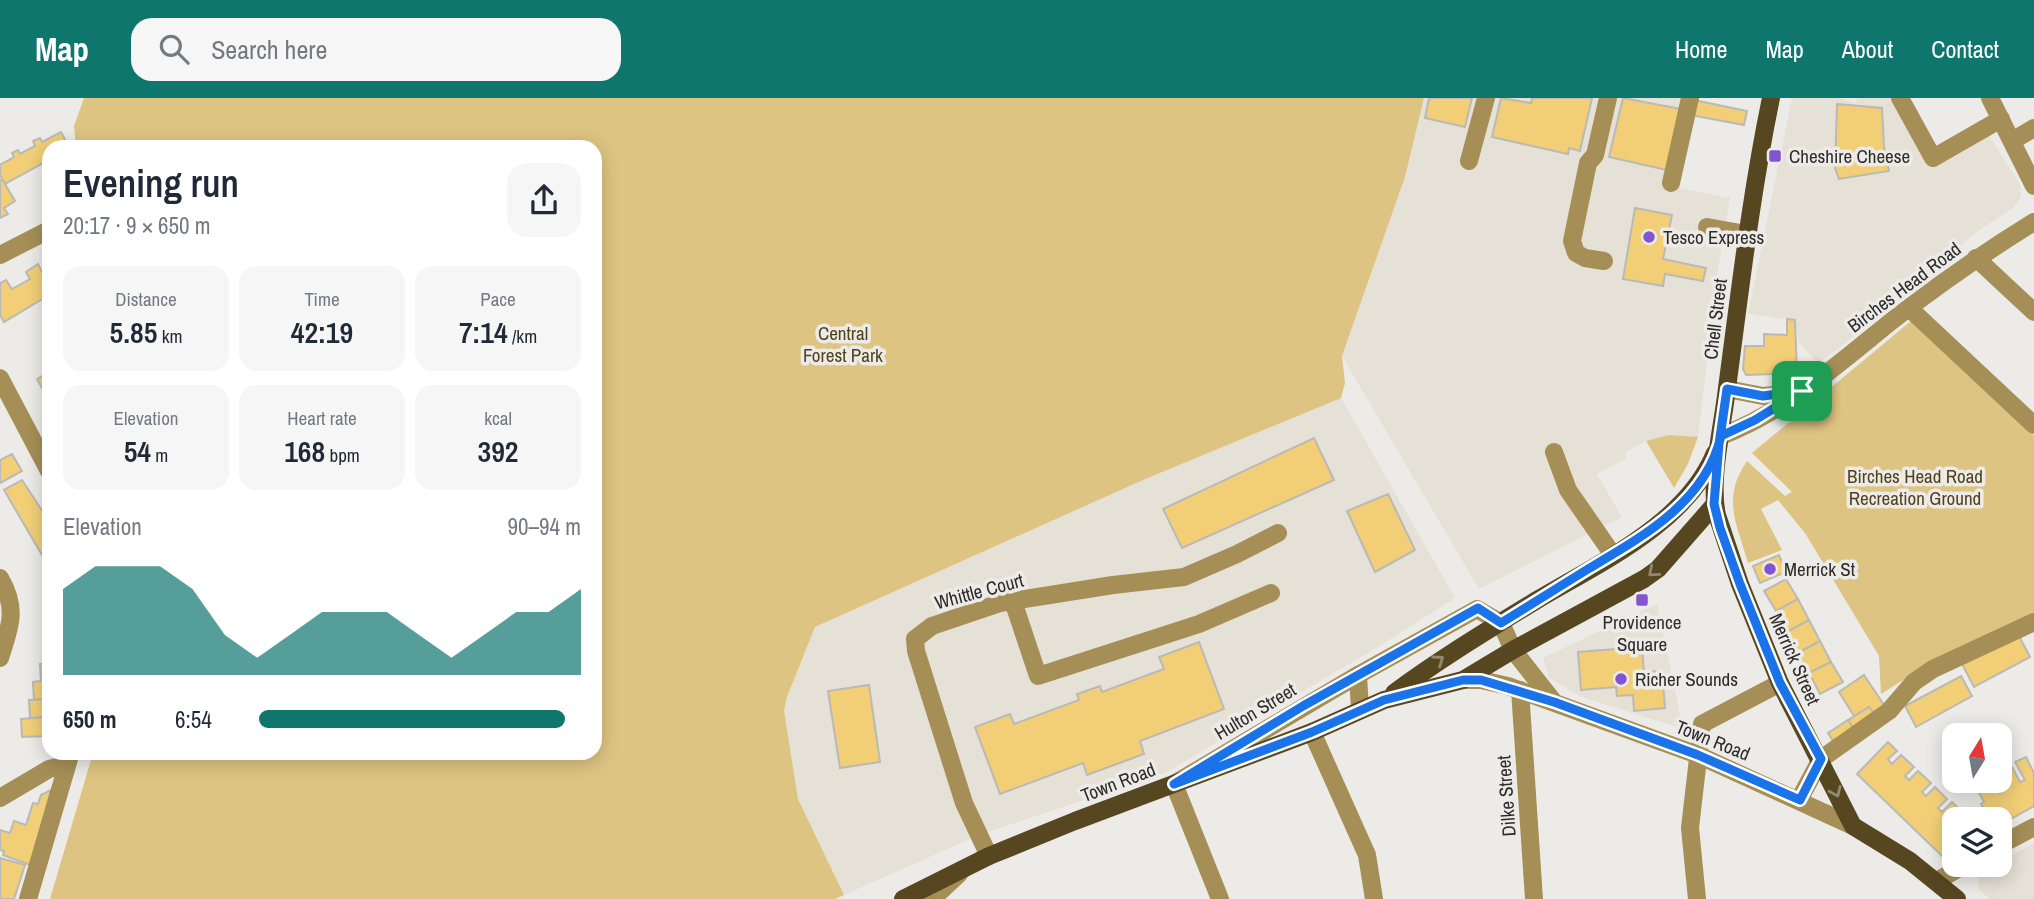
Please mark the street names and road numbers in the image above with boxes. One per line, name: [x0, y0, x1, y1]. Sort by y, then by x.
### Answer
street label: Birches Head Road: [1842, 236, 1966, 338]
street label: Chell Street: [1697, 276, 1733, 361]
street label: Whittle Court: [932, 567, 1027, 615]
street label: Merrick Street: [1763, 609, 1827, 710]
street label: Hulton Street: [1209, 676, 1301, 746]
street label: Town Road: [1672, 713, 1754, 767]
street label: Dilke Street: [1490, 754, 1522, 838]
street label: Town Road: [1077, 756, 1159, 808]

